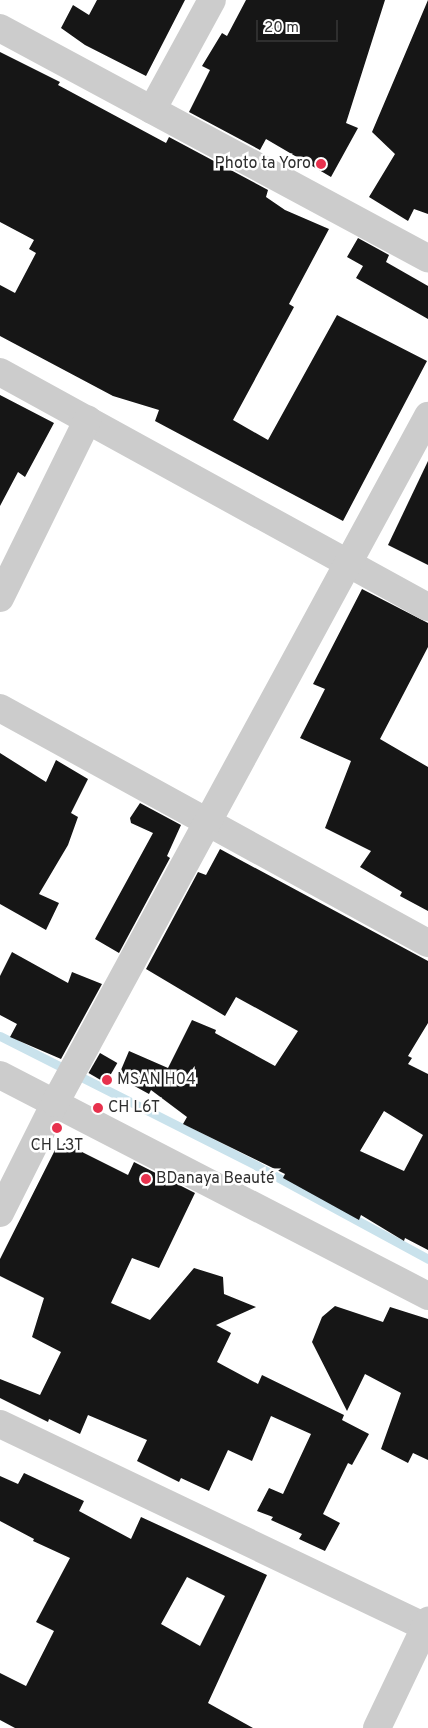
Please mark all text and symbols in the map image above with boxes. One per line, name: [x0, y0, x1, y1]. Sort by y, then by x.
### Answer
scale bar: [258, 10, 340, 42]
text: 20 m: [264, 19, 299, 38]
place label: Photo ta Yoro: [214, 154, 311, 174]
marker: Photo ta Yoro: [315, 158, 327, 170]
place label: MSAN H04: [117, 1070, 196, 1090]
marker: MSAN H04: [101, 1074, 113, 1086]
place label: CH L6T: [108, 1098, 160, 1118]
marker: CH L6T: [92, 1102, 104, 1114]
marker: CH L3T: [51, 1122, 63, 1134]
place label: CH L3T: [31, 1136, 83, 1156]
place label: BDanaya Beauté: [156, 1169, 275, 1189]
marker: BDanaya Beauté: [140, 1173, 152, 1185]

